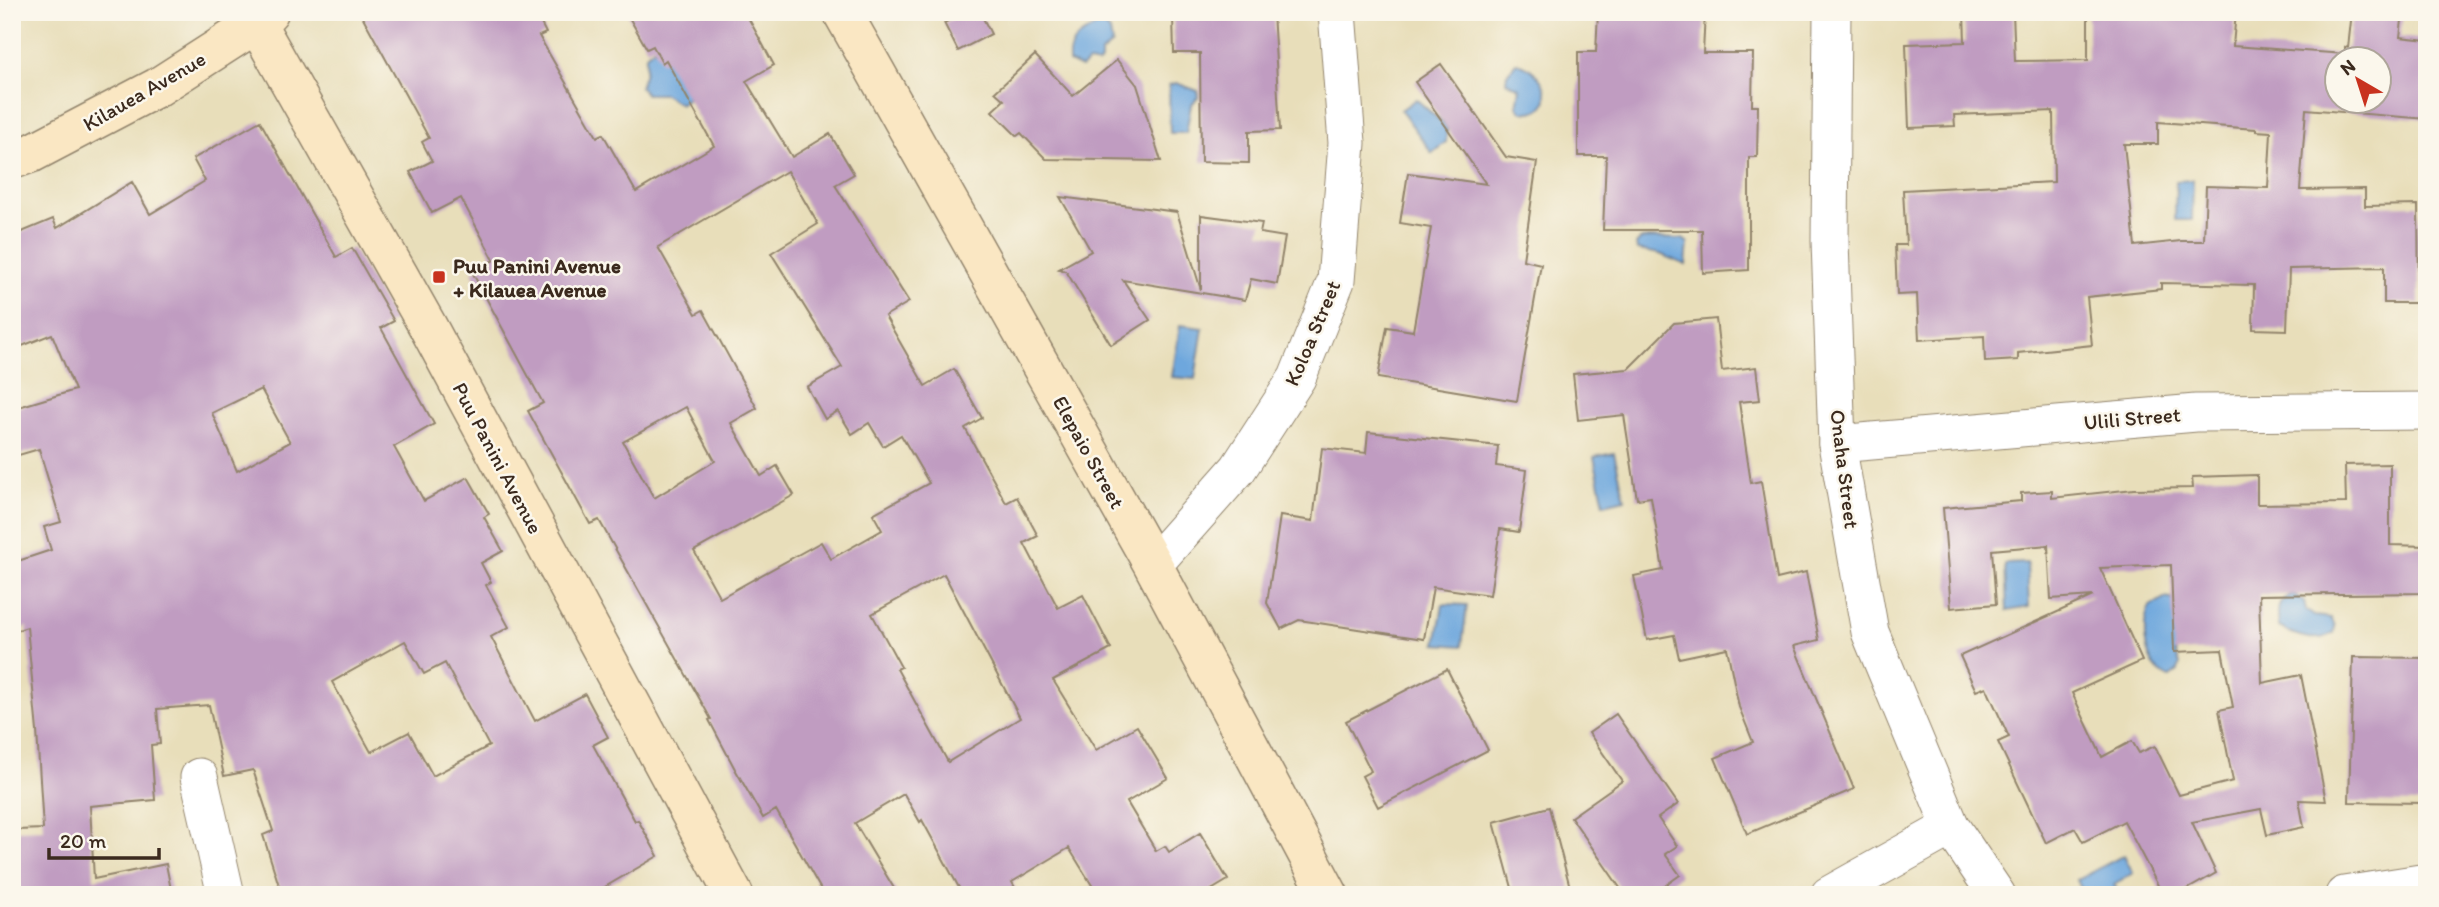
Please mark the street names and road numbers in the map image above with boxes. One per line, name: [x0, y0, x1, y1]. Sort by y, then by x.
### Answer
street label: Kilauea Avenue: [78, 46, 210, 136]
street label: Koloa Street: [1279, 276, 1345, 390]
street label: Puu Panini Avenue: [448, 378, 548, 538]
street label: Elepaio Street: [1048, 391, 1130, 513]
street label: Ulili Street: [2082, 401, 2182, 435]
street label: Onaha Street: [1825, 408, 1865, 530]

